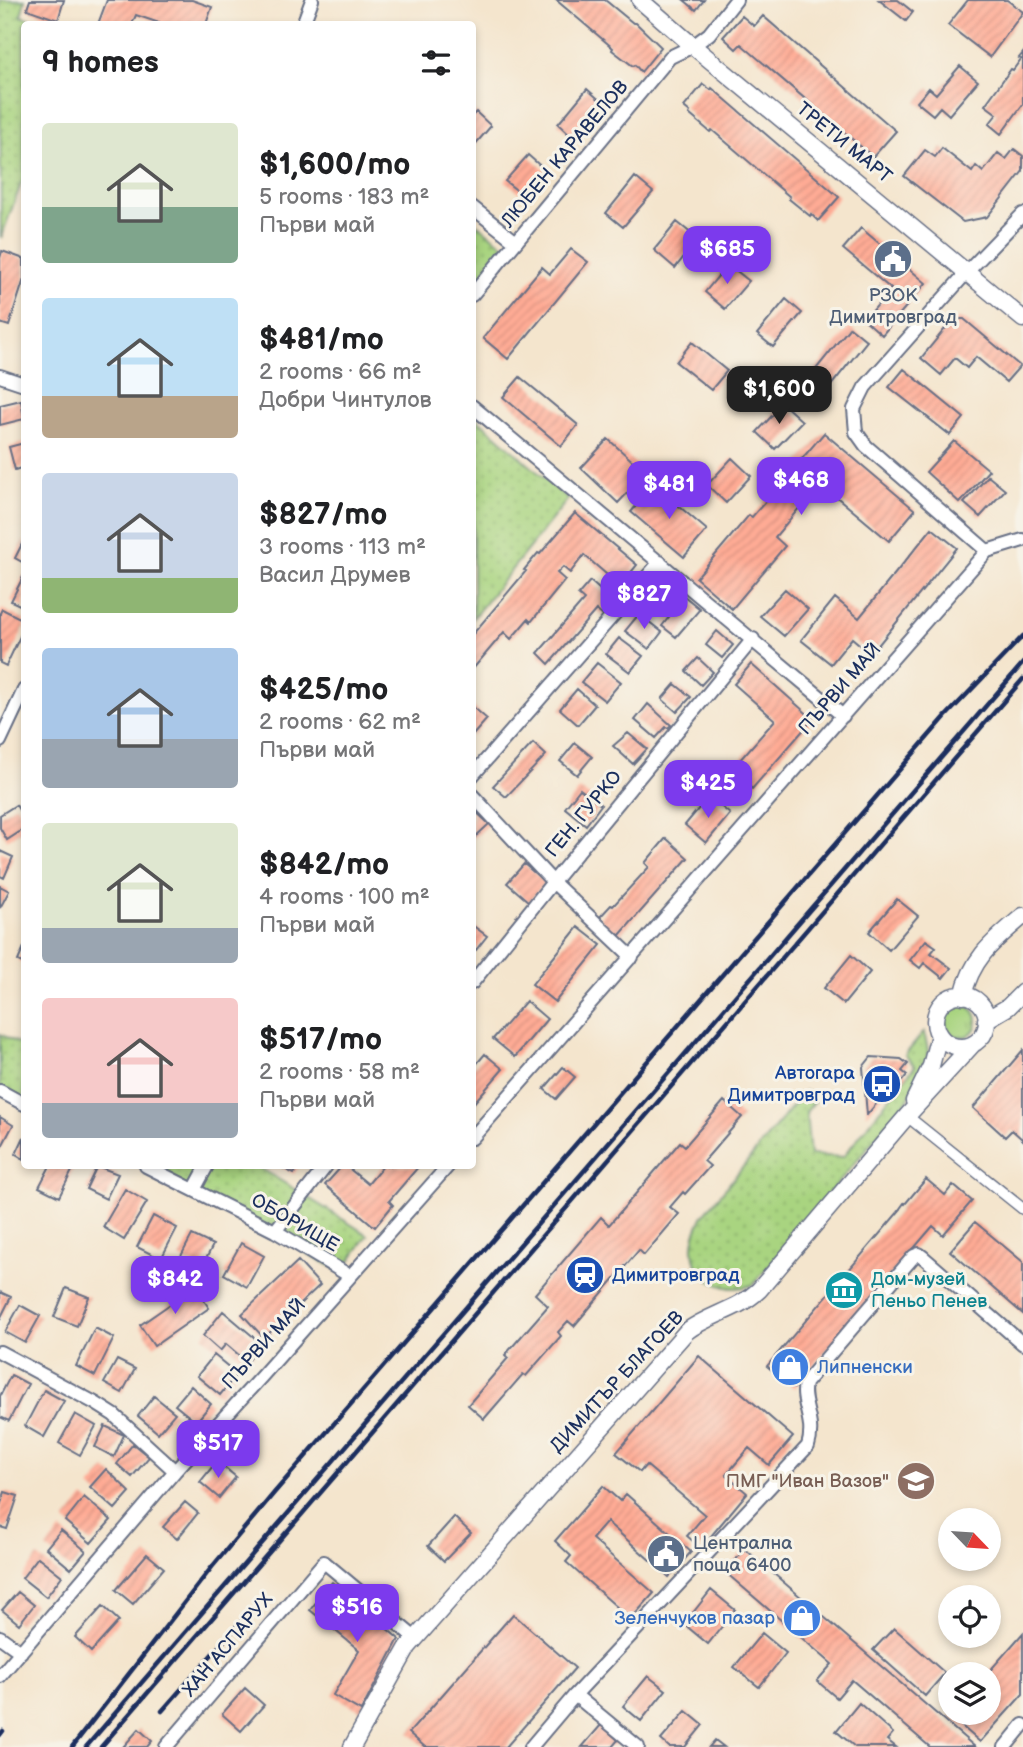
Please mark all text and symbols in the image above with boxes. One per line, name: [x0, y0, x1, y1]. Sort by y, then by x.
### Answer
icon: filters: [417, 44, 455, 82]
text: 9 homes: [42, 45, 159, 81]
street label: ЛЮБЕН КАРАВЕЛОВ: [496, 76, 633, 233]
street label: ТРЕТИ МАРТ: [792, 98, 896, 188]
text: $1,600/mo: [259, 147, 410, 183]
icon: home: [98, 151, 182, 235]
text: 5 rooms · 183 m²: [259, 183, 429, 211]
text: Първи май: [259, 211, 375, 239]
pin: $685: [686, 226, 768, 286]
text: $685: [699, 235, 755, 263]
public building icon: РЗОК Димитровград: [872, 238, 914, 280]
place label: РЗОК Димитровград: [829, 284, 957, 329]
text: $481/mo: [259, 322, 384, 358]
icon: home: [98, 326, 182, 410]
text: 2 rooms · 66 m²: [259, 358, 421, 386]
pin: $1,600: [722, 366, 836, 426]
text: $1,600: [743, 375, 815, 403]
text: Добри Чинтулов: [259, 386, 431, 414]
pin: $468: [760, 458, 842, 517]
pin: $481: [628, 462, 710, 521]
text: $468: [773, 466, 829, 494]
text: $481: [643, 470, 695, 498]
text: $827/mo: [259, 497, 387, 533]
icon: home: [98, 501, 182, 585]
text: 3 rooms · 113 m²: [259, 533, 426, 561]
text: Васил Друмев: [259, 561, 410, 589]
pin: $827: [603, 572, 685, 631]
text: $827: [617, 580, 671, 608]
street label: ПЪРВИ МАЙ: [794, 638, 886, 740]
text: $425/mo: [259, 672, 388, 708]
icon: home: [98, 676, 182, 760]
text: 2 rooms · 62 m²: [259, 708, 421, 736]
text: Първи май: [259, 736, 375, 764]
pin: $425: [667, 760, 749, 820]
street label: ГЕН. ГУРКО: [541, 766, 627, 862]
text: $425: [680, 769, 736, 797]
text: $842/mo: [259, 847, 389, 883]
icon: home: [98, 851, 182, 935]
text: 4 rooms · 100 m²: [259, 883, 430, 911]
text: Първи май: [259, 911, 375, 939]
text: $517/mo: [259, 1022, 382, 1058]
icon: home: [98, 1026, 182, 1110]
text: 2 rooms · 58 m²: [259, 1058, 420, 1086]
place label: Автогара Димитровград: [727, 1062, 855, 1107]
bus stop icon: Автогара Димитровград: [861, 1063, 903, 1105]
text: Първи май: [259, 1086, 375, 1114]
street label: ОБОРИЩЕ: [247, 1189, 343, 1257]
station icon: Димитровград: [564, 1254, 606, 1296]
pin: $842: [134, 1256, 216, 1316]
place label: Димитровград: [612, 1264, 740, 1287]
text: $842: [147, 1265, 203, 1293]
place label: Дом-музей Пеньо Пенев: [871, 1268, 987, 1313]
museum icon: Дом-музей Пеньо Пенев: [823, 1269, 865, 1311]
street label: ПЪРВИ МАЙ: [217, 1294, 311, 1394]
street label: ДИМИТЪР БЛАГОЕВ: [545, 1306, 689, 1458]
shop icon: Липненски: [769, 1346, 811, 1388]
place label: Липненски: [816, 1356, 913, 1379]
pin: $517: [177, 1420, 259, 1480]
text: $517: [193, 1429, 243, 1457]
school or university icon: ПМГ "Иван Вазов": [895, 1460, 937, 1502]
place label: ПМГ "Иван Вазов": [726, 1470, 889, 1493]
north arrow: [938, 1508, 1001, 1572]
map controls: [938, 1508, 1001, 1725]
place label: Централна поща 6400: [693, 1532, 792, 1577]
public building icon: Централна поща 6400: [645, 1533, 687, 1575]
pin: $516: [316, 1584, 398, 1644]
button: locate: [938, 1585, 1001, 1648]
street label: ХАН АСПАРУХ: [178, 1588, 278, 1702]
text: $516: [331, 1593, 383, 1621]
shop icon: Зеленчуков пазар: [781, 1597, 823, 1639]
place label: Зеленчуков пазар: [614, 1607, 775, 1630]
button: layers: [938, 1662, 1001, 1725]

